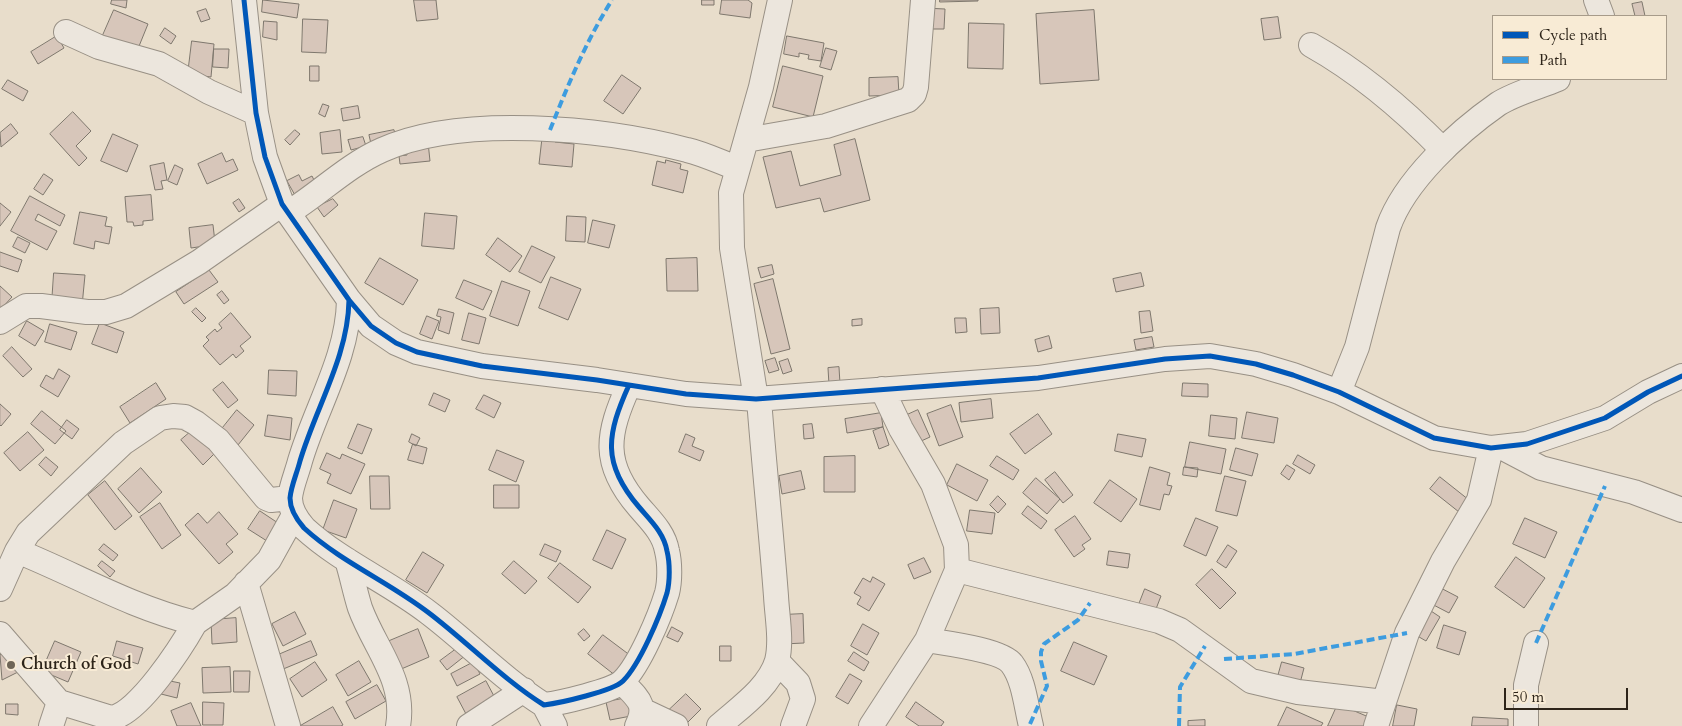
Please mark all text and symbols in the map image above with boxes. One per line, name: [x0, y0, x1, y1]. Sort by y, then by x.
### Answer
legend: [1492, 15, 1667, 80]
text: Cycle path: [1539, 25, 1607, 45]
text: Path: [1539, 50, 1567, 70]
place label: Church of God: [21, 655, 131, 675]
marker: Church of God: [5, 659, 17, 671]
scale bar: [1507, 678, 1631, 710]
text: 50 m: [1512, 687, 1544, 707]

